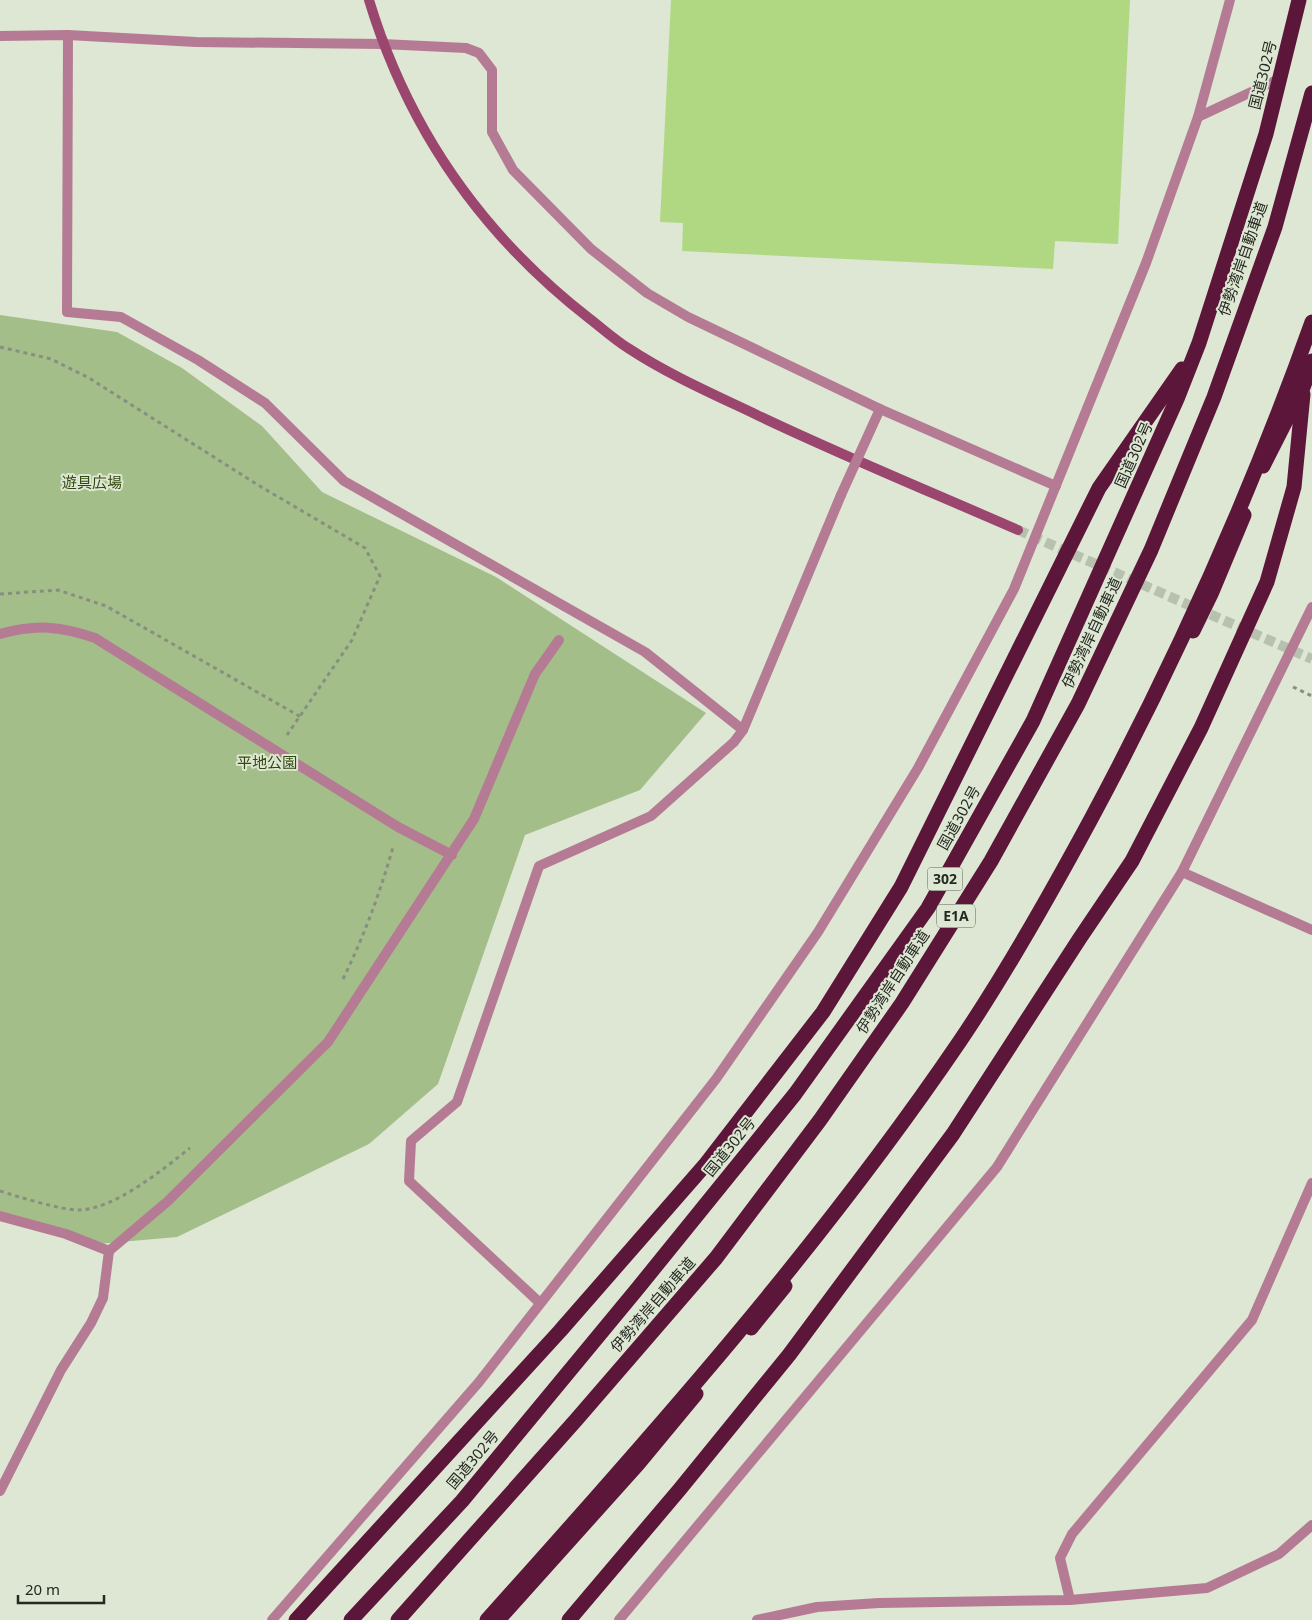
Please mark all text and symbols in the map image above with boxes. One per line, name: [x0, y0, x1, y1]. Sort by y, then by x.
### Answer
street label: 国道302号: [1244, 38, 1280, 112]
street label: 伊勢湾岸自動車道: [1213, 199, 1271, 319]
street label: 国道302号: [1110, 418, 1157, 491]
park label: 遊具広場: [62, 472, 122, 492]
street label: 伊勢湾岸自動車道: [1057, 574, 1126, 691]
park label: 平地公園: [237, 752, 297, 772]
street label: 国道302号: [932, 782, 984, 853]
road number: 302: [928, 868, 962, 891]
road number: E1A: [937, 904, 975, 928]
street label: 伊勢湾岸自動車道: [851, 926, 933, 1037]
street label: 国道302号: [699, 1113, 759, 1180]
street label: 伊勢湾岸自動車道: [605, 1252, 699, 1356]
street label: 国道302号: [442, 1426, 503, 1493]
scale bar: [18, 1572, 104, 1604]
text: 20 m: [25, 1579, 60, 1599]

